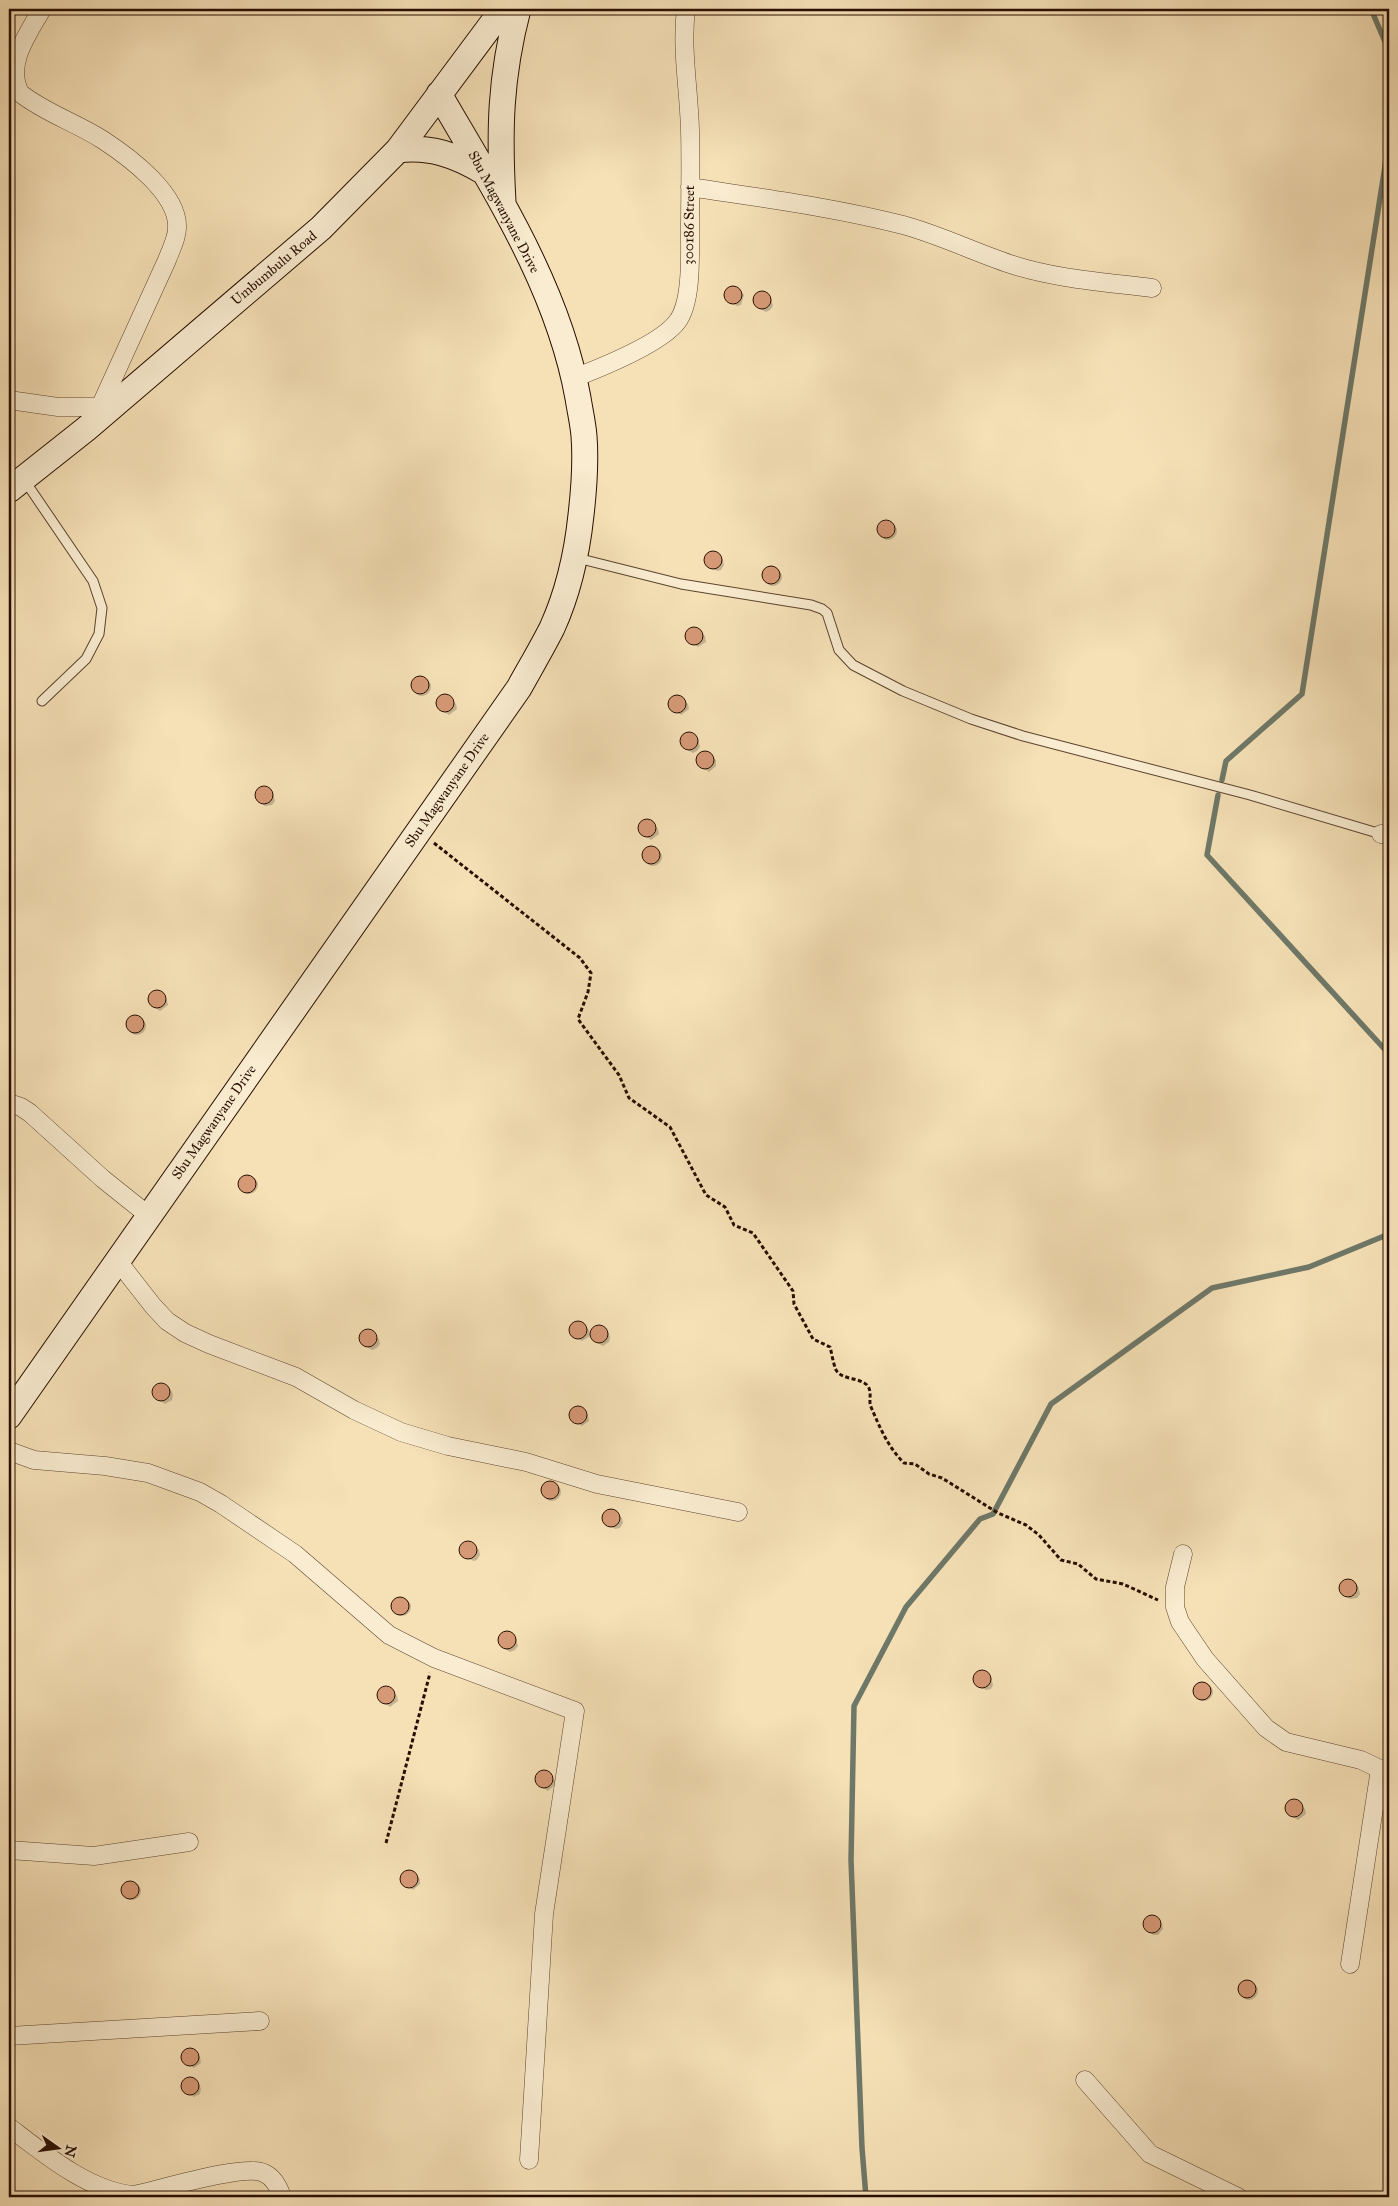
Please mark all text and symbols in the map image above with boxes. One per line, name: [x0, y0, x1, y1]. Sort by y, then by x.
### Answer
street label: Sbu Magwanyane Drive: [465, 148, 543, 276]
street label: 300186 Street: [680, 185, 698, 265]
street label: Umbumbulu Road: [228, 227, 320, 309]
street label: Sbu Magwanyane Drive: [401, 729, 493, 851]
street label: Sbu Magwanyane Drive: [168, 1061, 260, 1183]
north arrow: [32, 2124, 82, 2174]
text: N: [60, 2143, 80, 2159]

